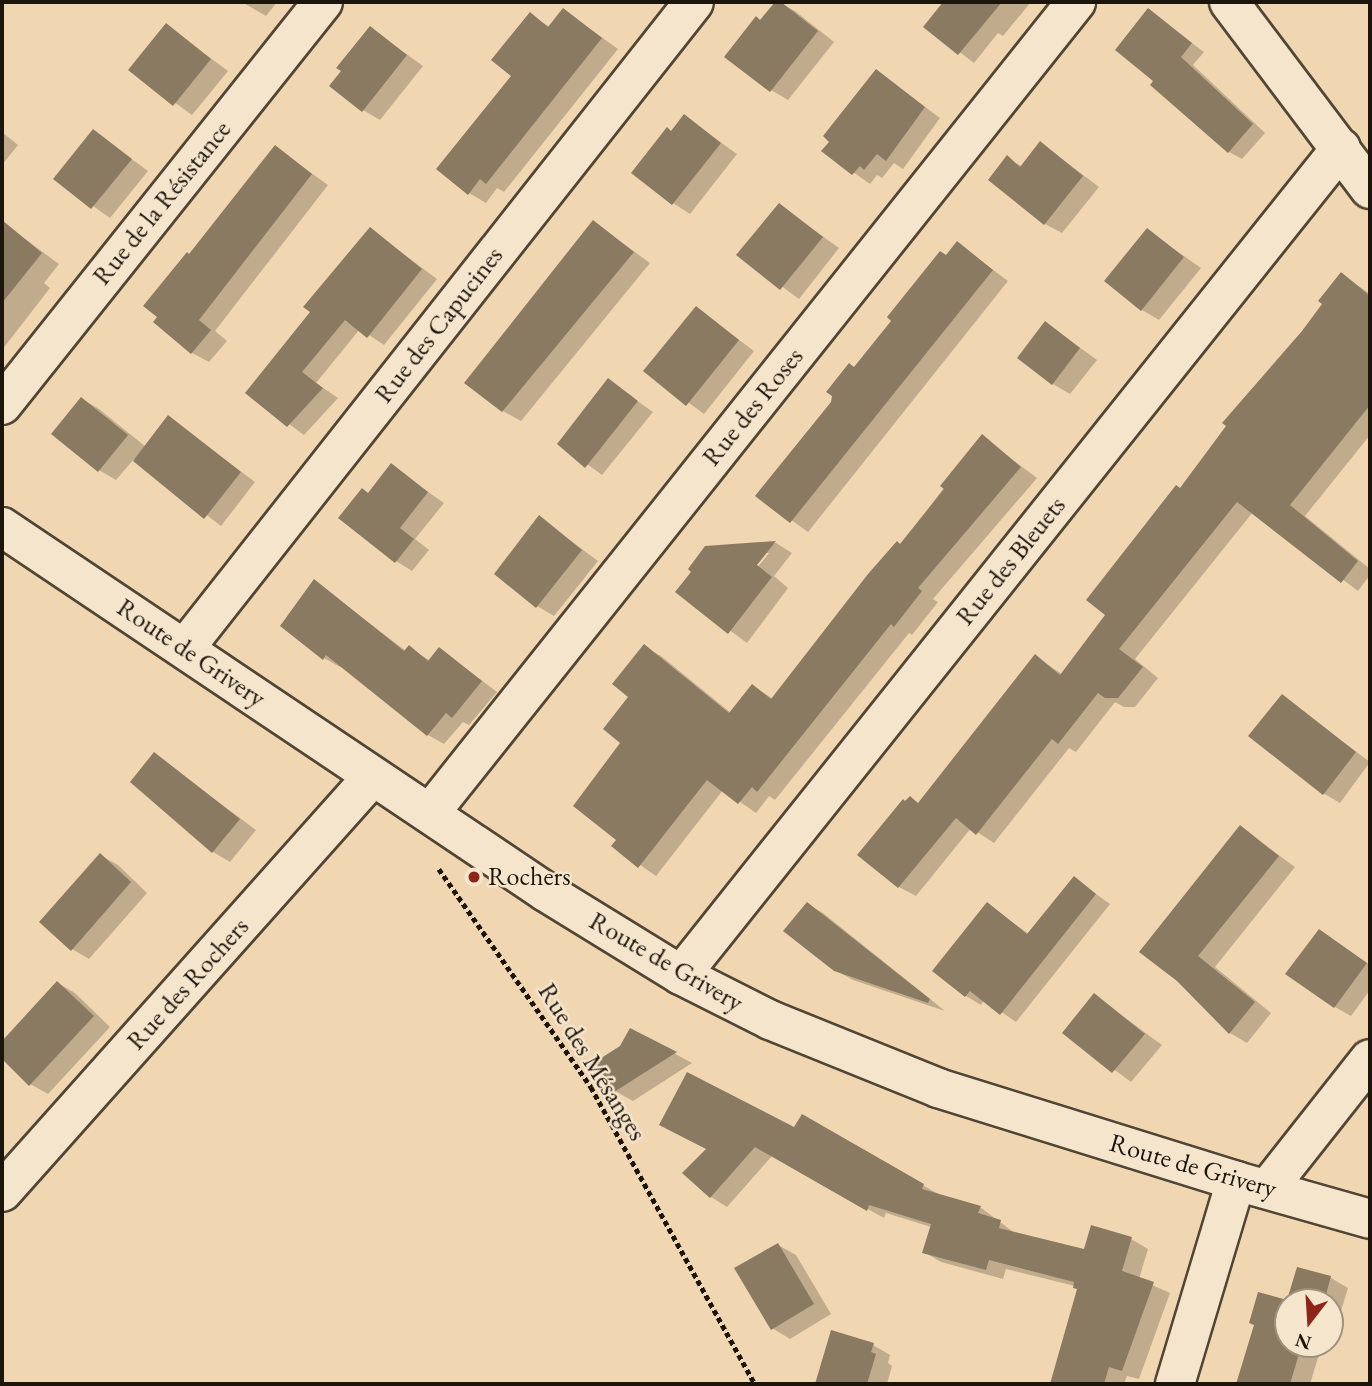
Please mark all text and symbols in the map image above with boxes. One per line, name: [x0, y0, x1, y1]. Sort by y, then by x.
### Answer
street label: Rue de la Résistance: [86, 115, 238, 291]
street label: Rue des Capucines: [368, 241, 510, 409]
street label: Rue des Roses: [696, 342, 810, 472]
street label: Rue des Bleuets: [950, 490, 1072, 632]
street label: Route de Grivery: [111, 592, 271, 714]
place label: Rochers: [488, 861, 571, 893]
marker: Rochers: [466, 869, 482, 885]
street label: Route de Grivery: [584, 905, 748, 1019]
street label: Rue des Rochers: [121, 911, 255, 1057]
street label: Rue des Mésanges: [531, 977, 653, 1147]
street label: Route de Grivery: [1106, 1127, 1280, 1205]
north arrow: [1274, 1288, 1344, 1358]
text: N: [1292, 1327, 1314, 1356]

